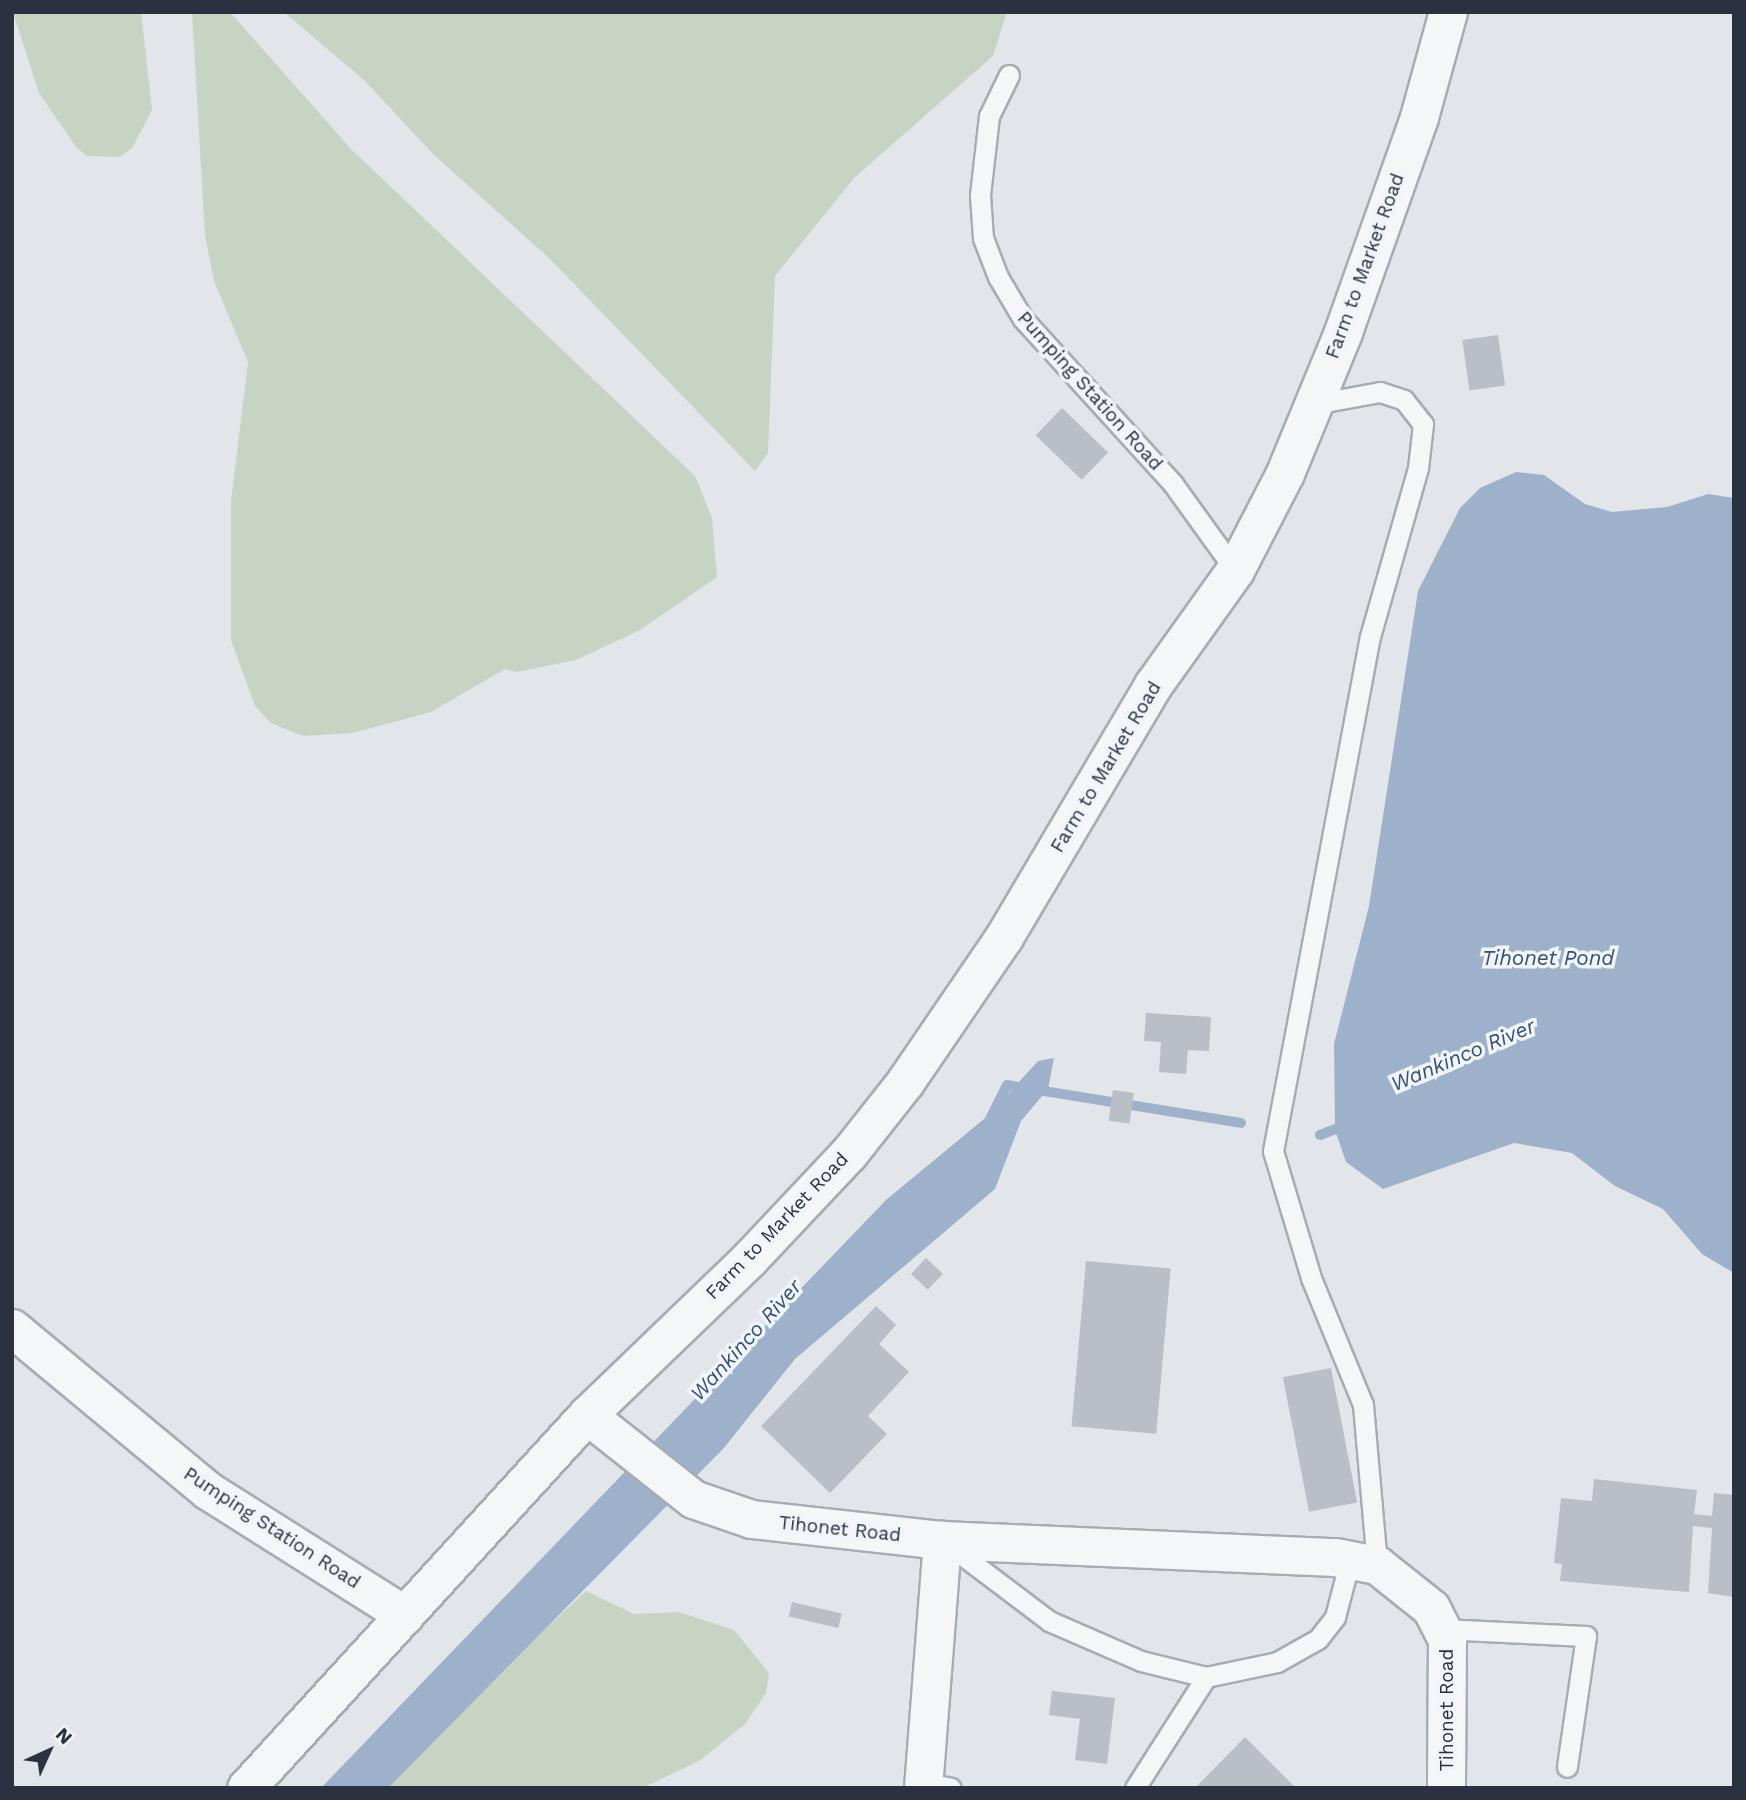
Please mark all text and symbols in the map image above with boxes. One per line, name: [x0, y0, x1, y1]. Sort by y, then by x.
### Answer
street label: Farm to Market Road: [1321, 170, 1409, 362]
street label: Pumping Station Road: [1013, 307, 1167, 475]
street label: Farm to Market Road: [1046, 677, 1166, 857]
water label: Tihonet Pond: [1482, 945, 1614, 971]
water label: Wankinco River: [1387, 1013, 1539, 1097]
street label: Farm to Market Road: [701, 1148, 853, 1304]
water label: Wankinco River: [685, 1274, 807, 1406]
street label: Pumping Station Road: [179, 1462, 365, 1594]
street label: Tihonet Road: [778, 1511, 902, 1547]
street label: Tihonet Road: [1436, 1649, 1458, 1771]
north arrow: [14, 1716, 84, 1786]
text: N: [51, 1723, 77, 1749]

